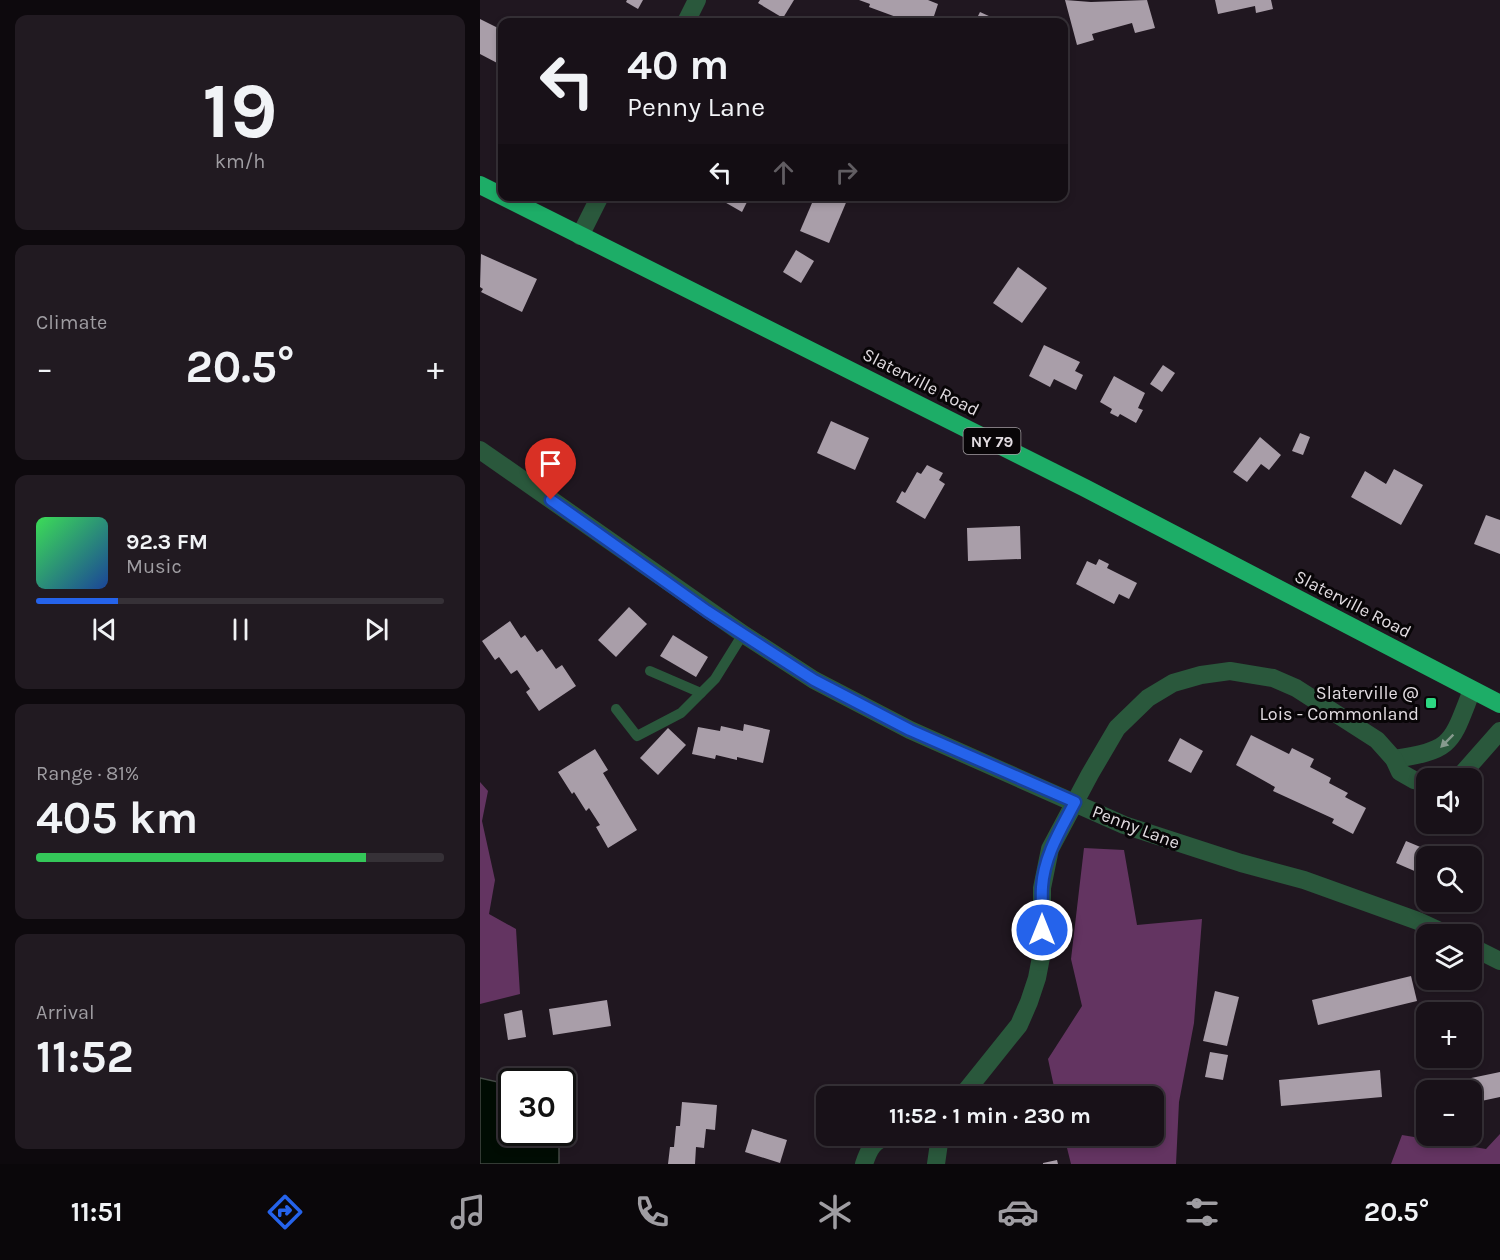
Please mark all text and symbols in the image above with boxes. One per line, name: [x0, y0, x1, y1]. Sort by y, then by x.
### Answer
text: 40 m: [627, 40, 729, 90]
icon: left: [528, 42, 606, 120]
text: 19: [202, 65, 278, 157]
text: Penny Lane: [627, 91, 765, 123]
text: km/h: [215, 150, 265, 173]
icon: left: [704, 156, 737, 189]
icon: ahead: [767, 156, 800, 189]
icon: right: [830, 156, 863, 189]
text: Climate: [36, 311, 107, 334]
text: 20.5°: [185, 341, 295, 393]
street label: Slaterville Road: [859, 343, 983, 421]
text: −: [36, 349, 53, 387]
text: +: [427, 349, 444, 387]
road number: NY 79: [964, 428, 1020, 454]
pin: [525, 438, 576, 500]
icon: arrive: [534, 447, 567, 480]
text: 92.3 FM: [126, 529, 208, 555]
text: Music: [126, 555, 182, 578]
street label: Slaterville Road: [1291, 565, 1415, 643]
icon: previous: [88, 613, 121, 646]
icon: pause: [224, 613, 257, 646]
icon: next: [360, 613, 393, 646]
place label: Slaterville @ Lois - Commonland: [1259, 682, 1419, 725]
marker: Slaterville @ Lois - Commonland: [1424, 696, 1438, 710]
one-way arrow: [1440, 733, 1454, 748]
text: Range · 81%: [36, 762, 139, 785]
map controls: [1416, 768, 1482, 1146]
button: sound: [1416, 768, 1482, 834]
text: 405 km: [36, 792, 198, 844]
street label: Penny Lane: [1089, 800, 1183, 854]
button: search: [1416, 846, 1482, 912]
position arrow: [1010, 898, 1074, 962]
button: layers: [1416, 924, 1482, 990]
text: Arrival: [36, 1001, 95, 1024]
button: +: [1416, 1002, 1482, 1068]
text: 11:52: [36, 1031, 134, 1083]
speed limit sign: 30: [498, 1068, 576, 1146]
button: −: [1416, 1080, 1482, 1146]
text: 11:52 · 1 min · 230 m: [889, 1103, 1091, 1129]
icon: directions: [264, 1191, 306, 1233]
icon: music: [447, 1191, 489, 1233]
icon: phone: [631, 1191, 673, 1233]
icon: climate: [814, 1191, 856, 1233]
icon: car: [997, 1191, 1039, 1233]
icon: filters: [1181, 1191, 1223, 1233]
text: 11:51: [71, 1196, 123, 1228]
text: 20.5°: [1364, 1196, 1429, 1228]

